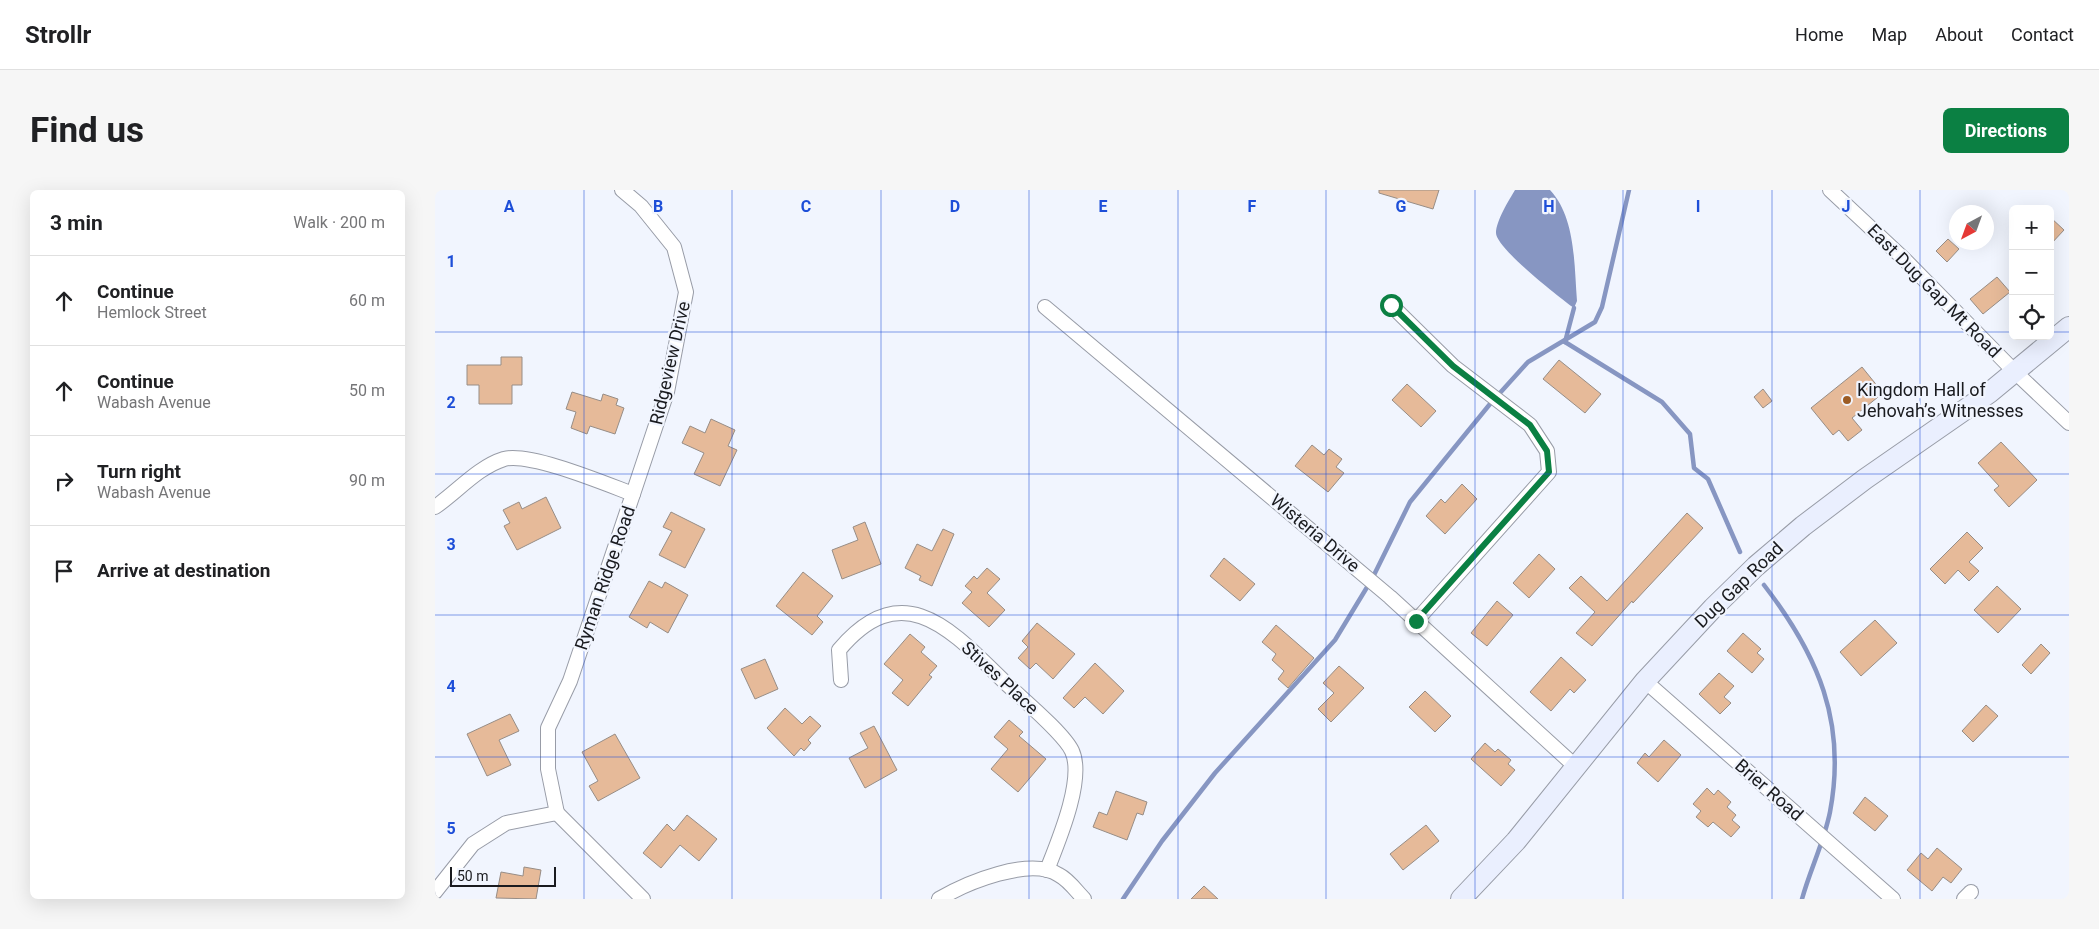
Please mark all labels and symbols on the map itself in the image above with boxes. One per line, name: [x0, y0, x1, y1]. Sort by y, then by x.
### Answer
text: A: [504, 197, 515, 216]
text: B: [653, 197, 663, 216]
text: C: [801, 197, 811, 216]
text: D: [950, 197, 960, 216]
text: E: [1099, 197, 1108, 216]
text: F: [1248, 197, 1257, 216]
text: G: [1396, 197, 1407, 216]
text: H: [1543, 197, 1555, 216]
text: I: [1696, 197, 1700, 216]
text: J: [1842, 197, 1850, 216]
north arrow: [1949, 205, 1994, 250]
street label: East Dug Gap Mt Road: [1863, 220, 2005, 362]
text: 1: [446, 252, 456, 271]
route start: [1380, 294, 1403, 317]
street label: Ridgeview Drive: [645, 299, 694, 427]
place label: Kingdom Hall of Jehovah’s Witnesses: [1857, 379, 2024, 421]
text: 2: [446, 393, 456, 412]
marker: Kingdom Hall of Jehovah’s Witnesses: [1841, 394, 1853, 406]
street label: Wisteria Drive: [1266, 489, 1364, 576]
street label: Ryman Ridge Road: [570, 503, 639, 652]
text: 3: [446, 535, 456, 554]
street label: Dug Gap Road: [1690, 537, 1787, 632]
route end: [1405, 610, 1428, 633]
street label: Stives Place: [958, 637, 1043, 719]
text: 4: [446, 677, 456, 696]
street label: Brier Road: [1731, 754, 1808, 825]
text: 5: [446, 819, 456, 838]
scale bar: [450, 864, 556, 887]

